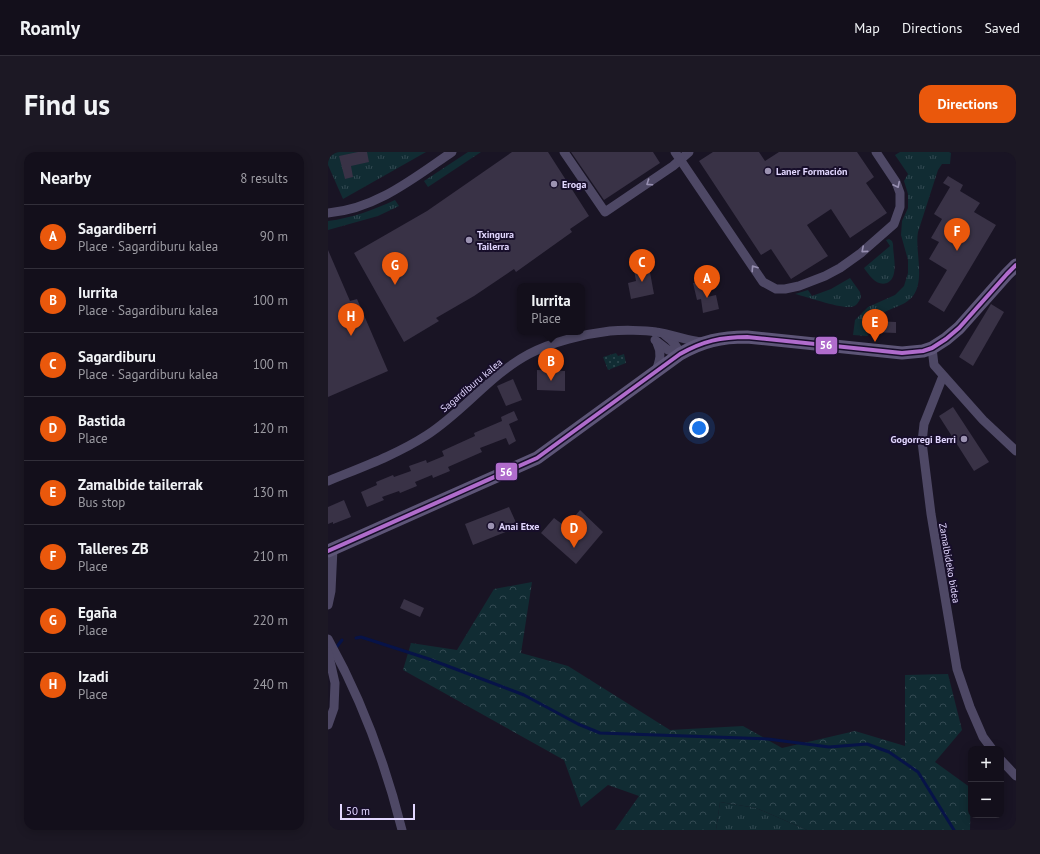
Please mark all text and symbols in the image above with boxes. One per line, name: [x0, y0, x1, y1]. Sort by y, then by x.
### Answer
text: Roamly: [20, 16, 80, 40]
text: Map: [854, 19, 880, 37]
text: Directions: [902, 19, 962, 37]
text: Saved: [984, 19, 1020, 37]
button: Directions: [919, 85, 1016, 123]
text: Find us: [24, 86, 110, 123]
place label: Laner Formación: [776, 165, 847, 178]
marker: Laner Formación: [763, 166, 773, 176]
text: Nearby: [40, 167, 91, 189]
text: 8 results: [240, 170, 288, 187]
place label: Eroga: [562, 178, 586, 191]
one-way arrow: [646, 178, 653, 185]
marker: Eroga: [549, 179, 559, 189]
one-way arrow: [892, 181, 900, 188]
pin: F: [944, 218, 970, 251]
text: Sagardiberri: [78, 219, 156, 238]
text: A: [49, 228, 57, 245]
text: 90 m: [260, 228, 288, 245]
place label: Txingura Tailerra: [477, 228, 514, 253]
marker: Txingura Tailerra: [464, 235, 474, 245]
text: Place · Sagardiburu kalea: [78, 238, 218, 255]
one-way arrow: [862, 245, 869, 252]
pin: C: [629, 249, 655, 282]
pin: G: [382, 252, 408, 285]
pin: A: [694, 265, 720, 298]
one-way arrow: [752, 266, 759, 273]
text: Iurrita: [78, 283, 118, 302]
popup: [517, 283, 585, 335]
text: Iurrita: [531, 291, 571, 310]
text: B: [49, 292, 57, 309]
text: 100 m: [253, 292, 288, 309]
text: Place · Sagardiburu kalea: [78, 302, 218, 319]
pin: H: [338, 303, 364, 336]
pin: E: [862, 309, 888, 342]
text: Place: [531, 310, 561, 327]
line badge: 56: [815, 336, 838, 355]
text: 56: [820, 338, 832, 352]
text: Sagardiburu: [78, 347, 156, 366]
pin: B: [538, 348, 564, 381]
text: C: [49, 356, 57, 373]
text: 100 m: [253, 356, 288, 373]
street label: Sagardiburu kalea: [438, 356, 505, 415]
text: Place · Sagardiburu kalea: [78, 366, 218, 383]
text: Bastida: [78, 411, 125, 430]
your location: [689, 418, 709, 438]
text: D: [49, 420, 57, 437]
text: 120 m: [253, 420, 288, 437]
text: Place: [78, 430, 108, 447]
place label: Gogorregi Berri: [890, 433, 956, 446]
marker: Gogorregi Berri: [959, 434, 969, 444]
line badge: 56: [495, 462, 518, 481]
text: 56: [500, 465, 512, 479]
text: Zamalbide tailerrak: [78, 475, 203, 494]
text: E: [50, 484, 56, 501]
text: 130 m: [253, 484, 288, 501]
text: Bus stop: [78, 494, 125, 511]
pin: D: [561, 515, 587, 548]
place label: Anai Etxe: [499, 520, 539, 533]
marker: Anai Etxe: [486, 521, 496, 531]
street label: Zamalbideko bidea: [936, 522, 963, 604]
text: Talleres ZB: [78, 539, 149, 558]
text: F: [50, 548, 56, 565]
text: 210 m: [253, 548, 288, 565]
text: Place: [78, 558, 108, 575]
text: Egaña: [78, 603, 117, 622]
text: G: [49, 612, 57, 629]
text: 220 m: [253, 612, 288, 629]
text: Place: [78, 622, 108, 639]
text: Izadi: [78, 667, 109, 686]
text: H: [49, 676, 57, 693]
text: 240 m: [253, 676, 288, 693]
text: Place: [78, 686, 108, 703]
map controls: [968, 746, 1004, 818]
button: +: [968, 746, 1004, 782]
button: −: [968, 782, 1004, 818]
scale bar: [340, 802, 415, 821]
text: 50 m: [346, 804, 370, 818]

